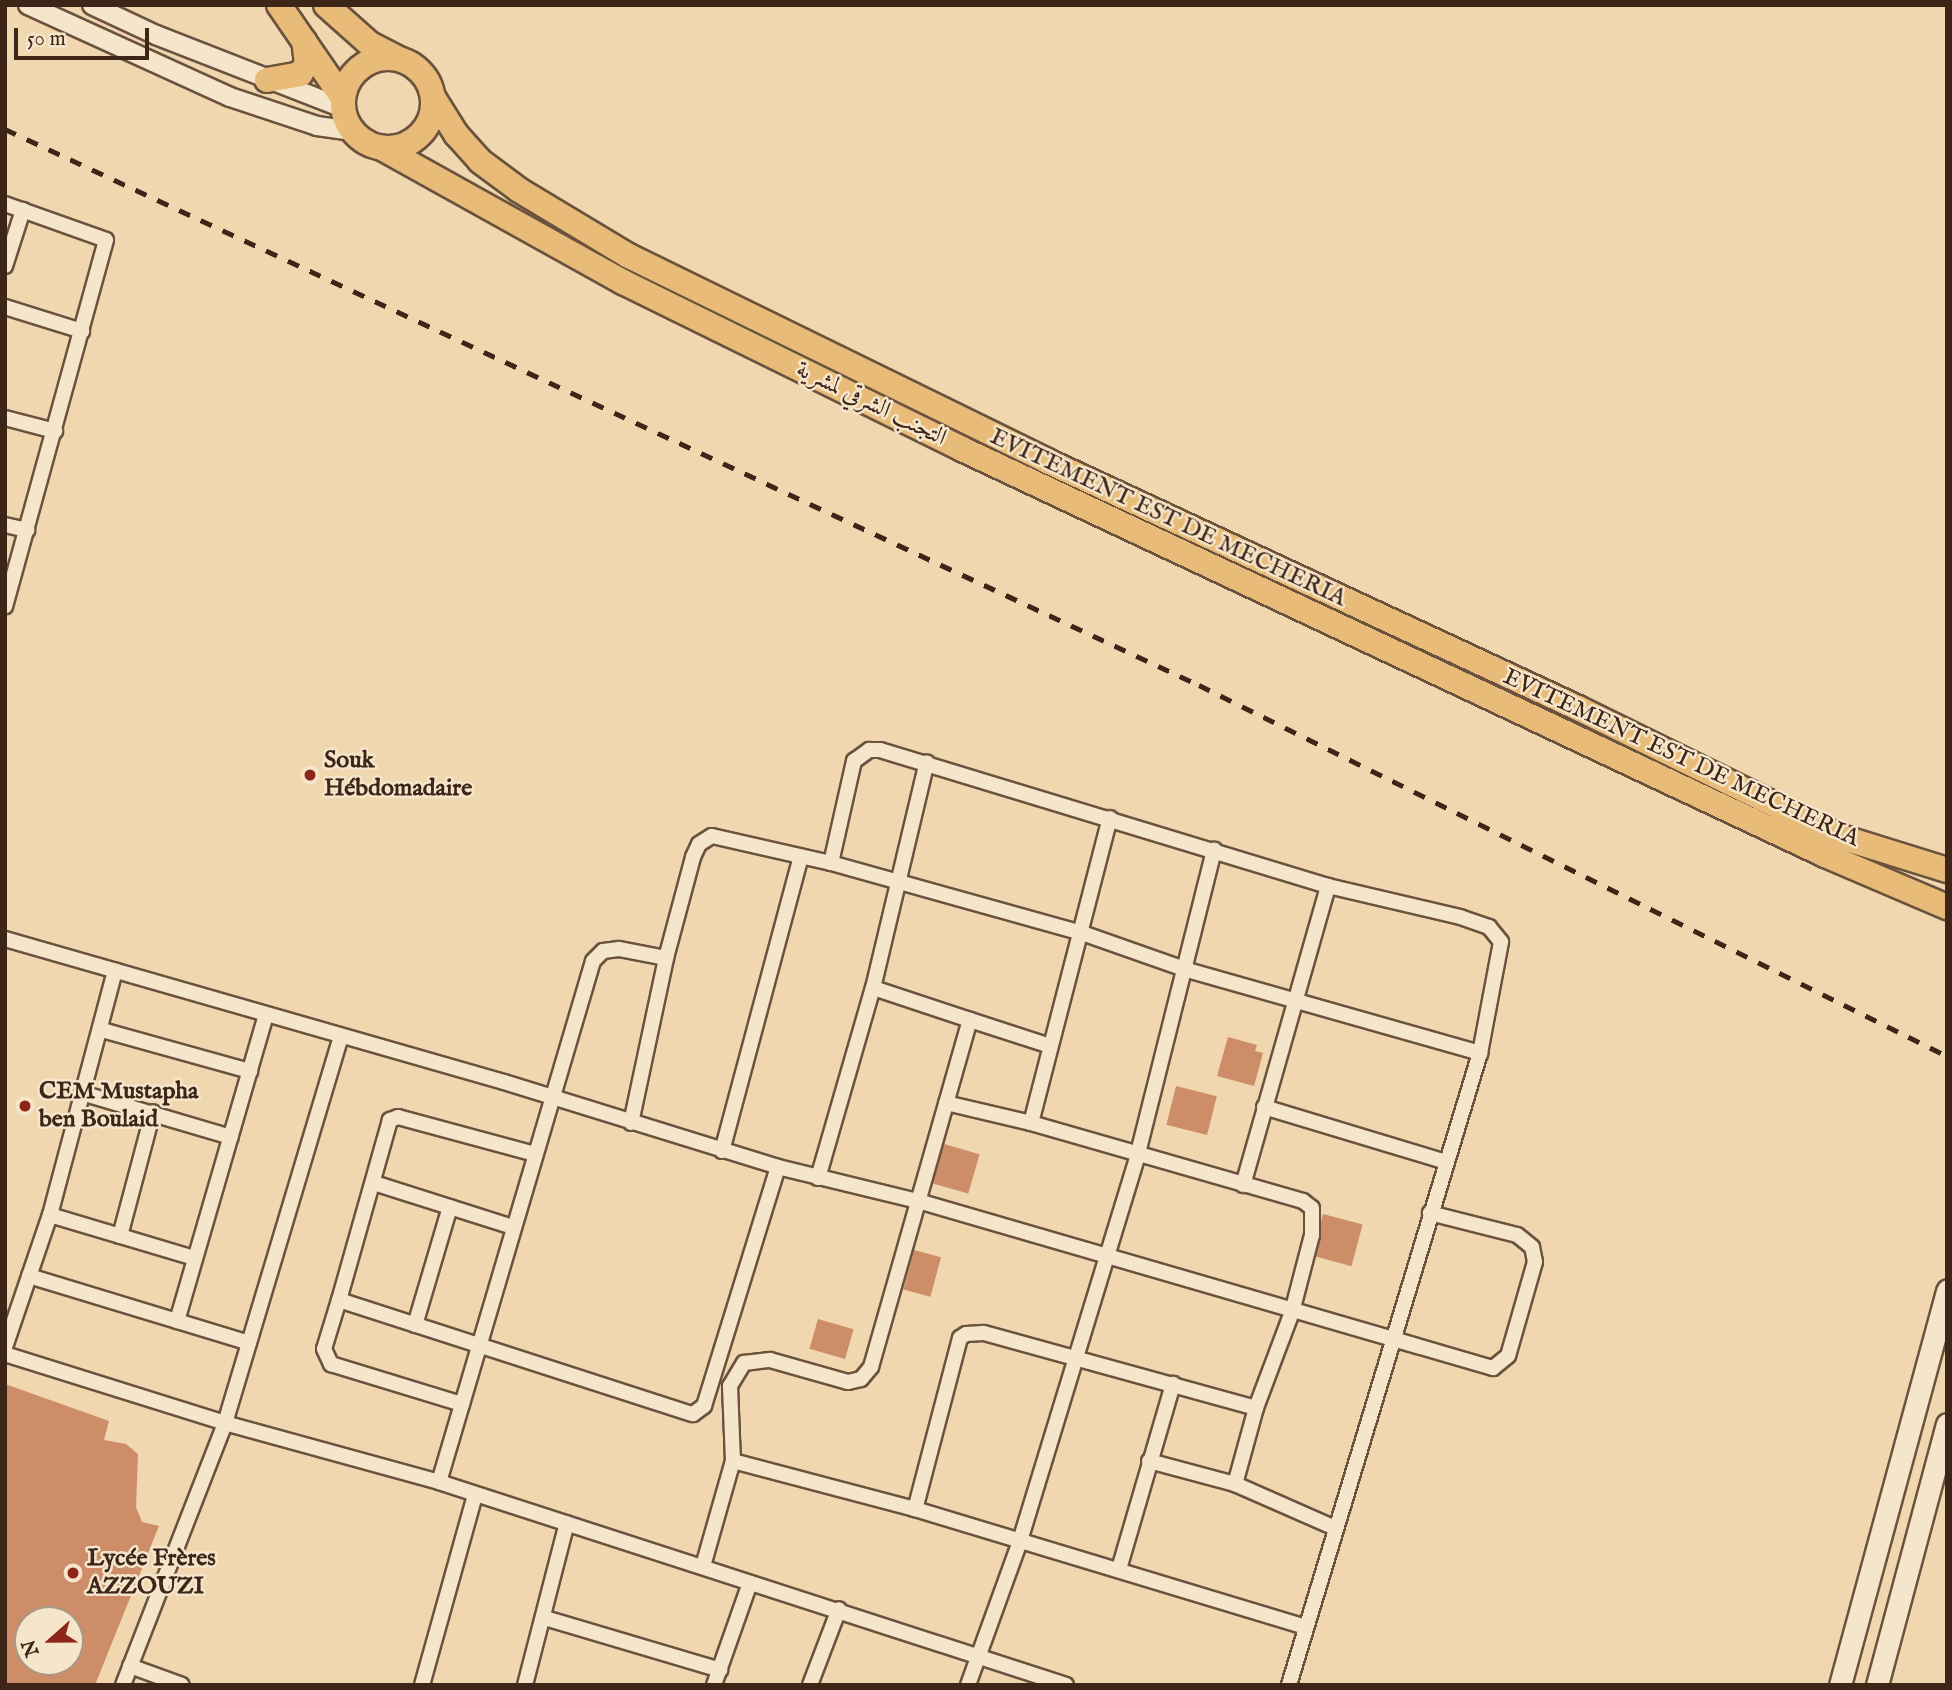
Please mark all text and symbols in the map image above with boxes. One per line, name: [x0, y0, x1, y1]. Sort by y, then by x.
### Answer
scale bar: [18, 14, 152, 58]
text: 50 m: [27, 26, 66, 53]
street label: التجنب الشرقي لمشرية: [791, 355, 951, 453]
street label: EVITEMENT EST DE MECHERIA: [985, 423, 1351, 613]
street label: EVITEMENT EST DE MECHERIA: [1498, 663, 1864, 853]
place label: Souk Hébdomadaire: [324, 747, 472, 803]
marker: Souk Hébdomadaire: [302, 767, 318, 783]
place label: CEM Mustapha ben Boulaid: [39, 1078, 198, 1134]
marker: CEM Mustapha ben Boulaid: [17, 1098, 33, 1114]
place label: Lycée Frères AZZOUZI: [87, 1545, 216, 1601]
marker: Lycée Frères AZZOUZI: [65, 1565, 81, 1581]
north arrow: [14, 1606, 84, 1676]
text: N: [17, 1636, 45, 1660]

